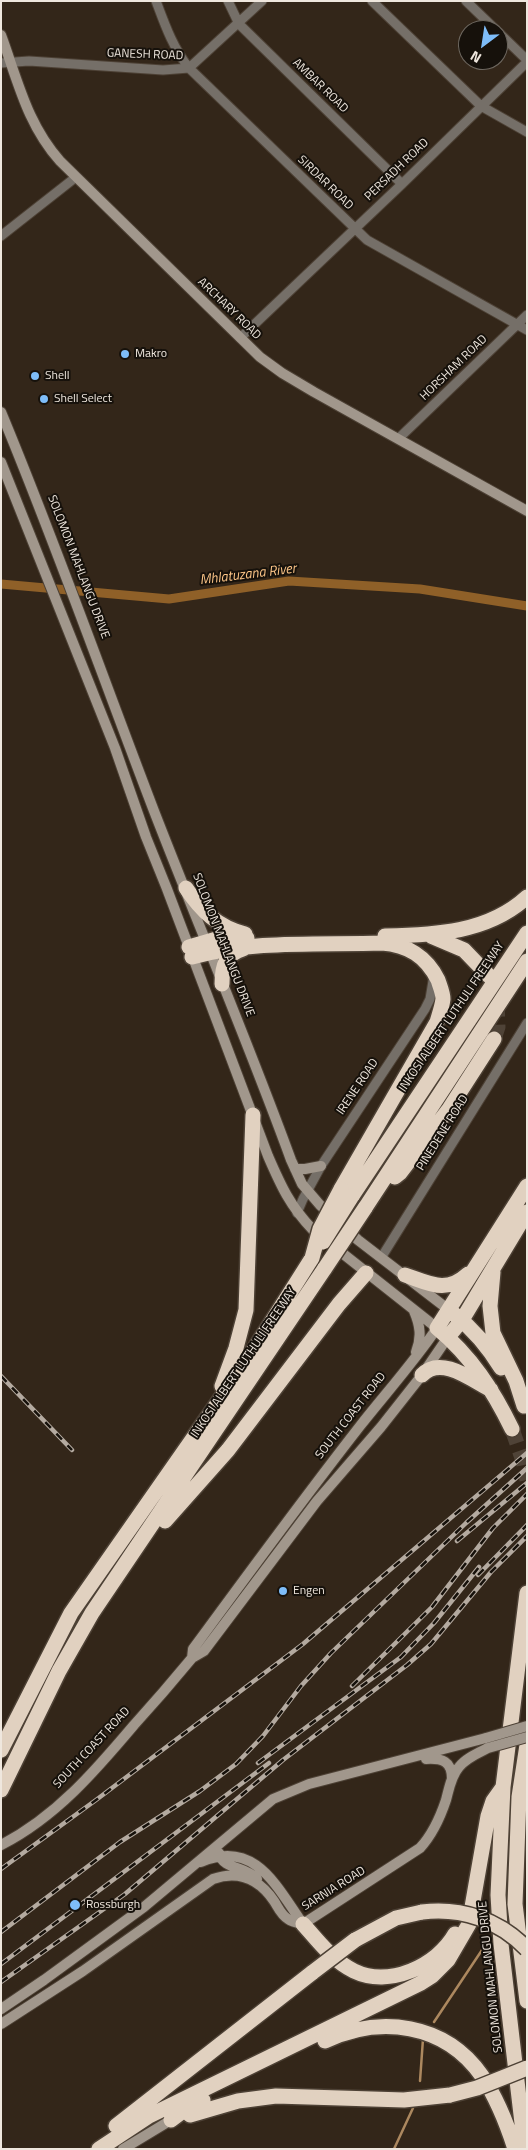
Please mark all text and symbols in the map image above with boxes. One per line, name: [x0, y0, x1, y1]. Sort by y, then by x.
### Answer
north arrow: [458, 20, 508, 70]
street label: GANESH ROAD: [106, 46, 184, 64]
text: N: [466, 46, 485, 69]
street label: AMBAR ROAD: [289, 56, 351, 116]
street label: PERSADH ROAD: [362, 136, 432, 204]
street label: SIRDAR ROAD: [294, 153, 356, 213]
street label: ARCHARY ROAD: [194, 275, 264, 343]
street label: HORSHAM ROAD: [417, 332, 491, 404]
place label: Makro: [135, 347, 167, 361]
marker: Makro: [119, 348, 131, 360]
place label: Shell: [45, 369, 70, 383]
marker: Shell: [29, 370, 41, 382]
place label: Shell Select: [54, 392, 112, 406]
marker: Shell Select: [38, 393, 50, 405]
street label: SOLOMON MAHLANGU DRIVE: [44, 493, 112, 641]
water label: Mhlatuzana River: [199, 561, 297, 589]
street label: SOLOMON MAHLANGU DRIVE: [189, 871, 257, 1019]
street label: INKOSI ALBERT LUTHULI FREEWAY: [396, 939, 508, 1095]
street label: IRENE ROAD: [334, 1056, 382, 1118]
street label: PINEDENE ROAD: [414, 1092, 472, 1174]
street label: INKOSI ALBERT LUTHULI FREEWAY: [188, 1285, 300, 1441]
street label: SOUTH COAST ROAD: [313, 1370, 389, 1462]
place label: Engen: [293, 1584, 325, 1598]
marker: Engen: [277, 1585, 289, 1597]
street label: SOUTH COAST ROAD: [51, 1704, 133, 1792]
street label: SARNIA ROAD: [300, 1864, 368, 1914]
marker: Rossburgh: [68, 1898, 82, 1912]
place label: Rossburgh: [86, 1898, 140, 1912]
street label: SOLOMON MAHLANGU DRIVE: [476, 1900, 506, 2054]

